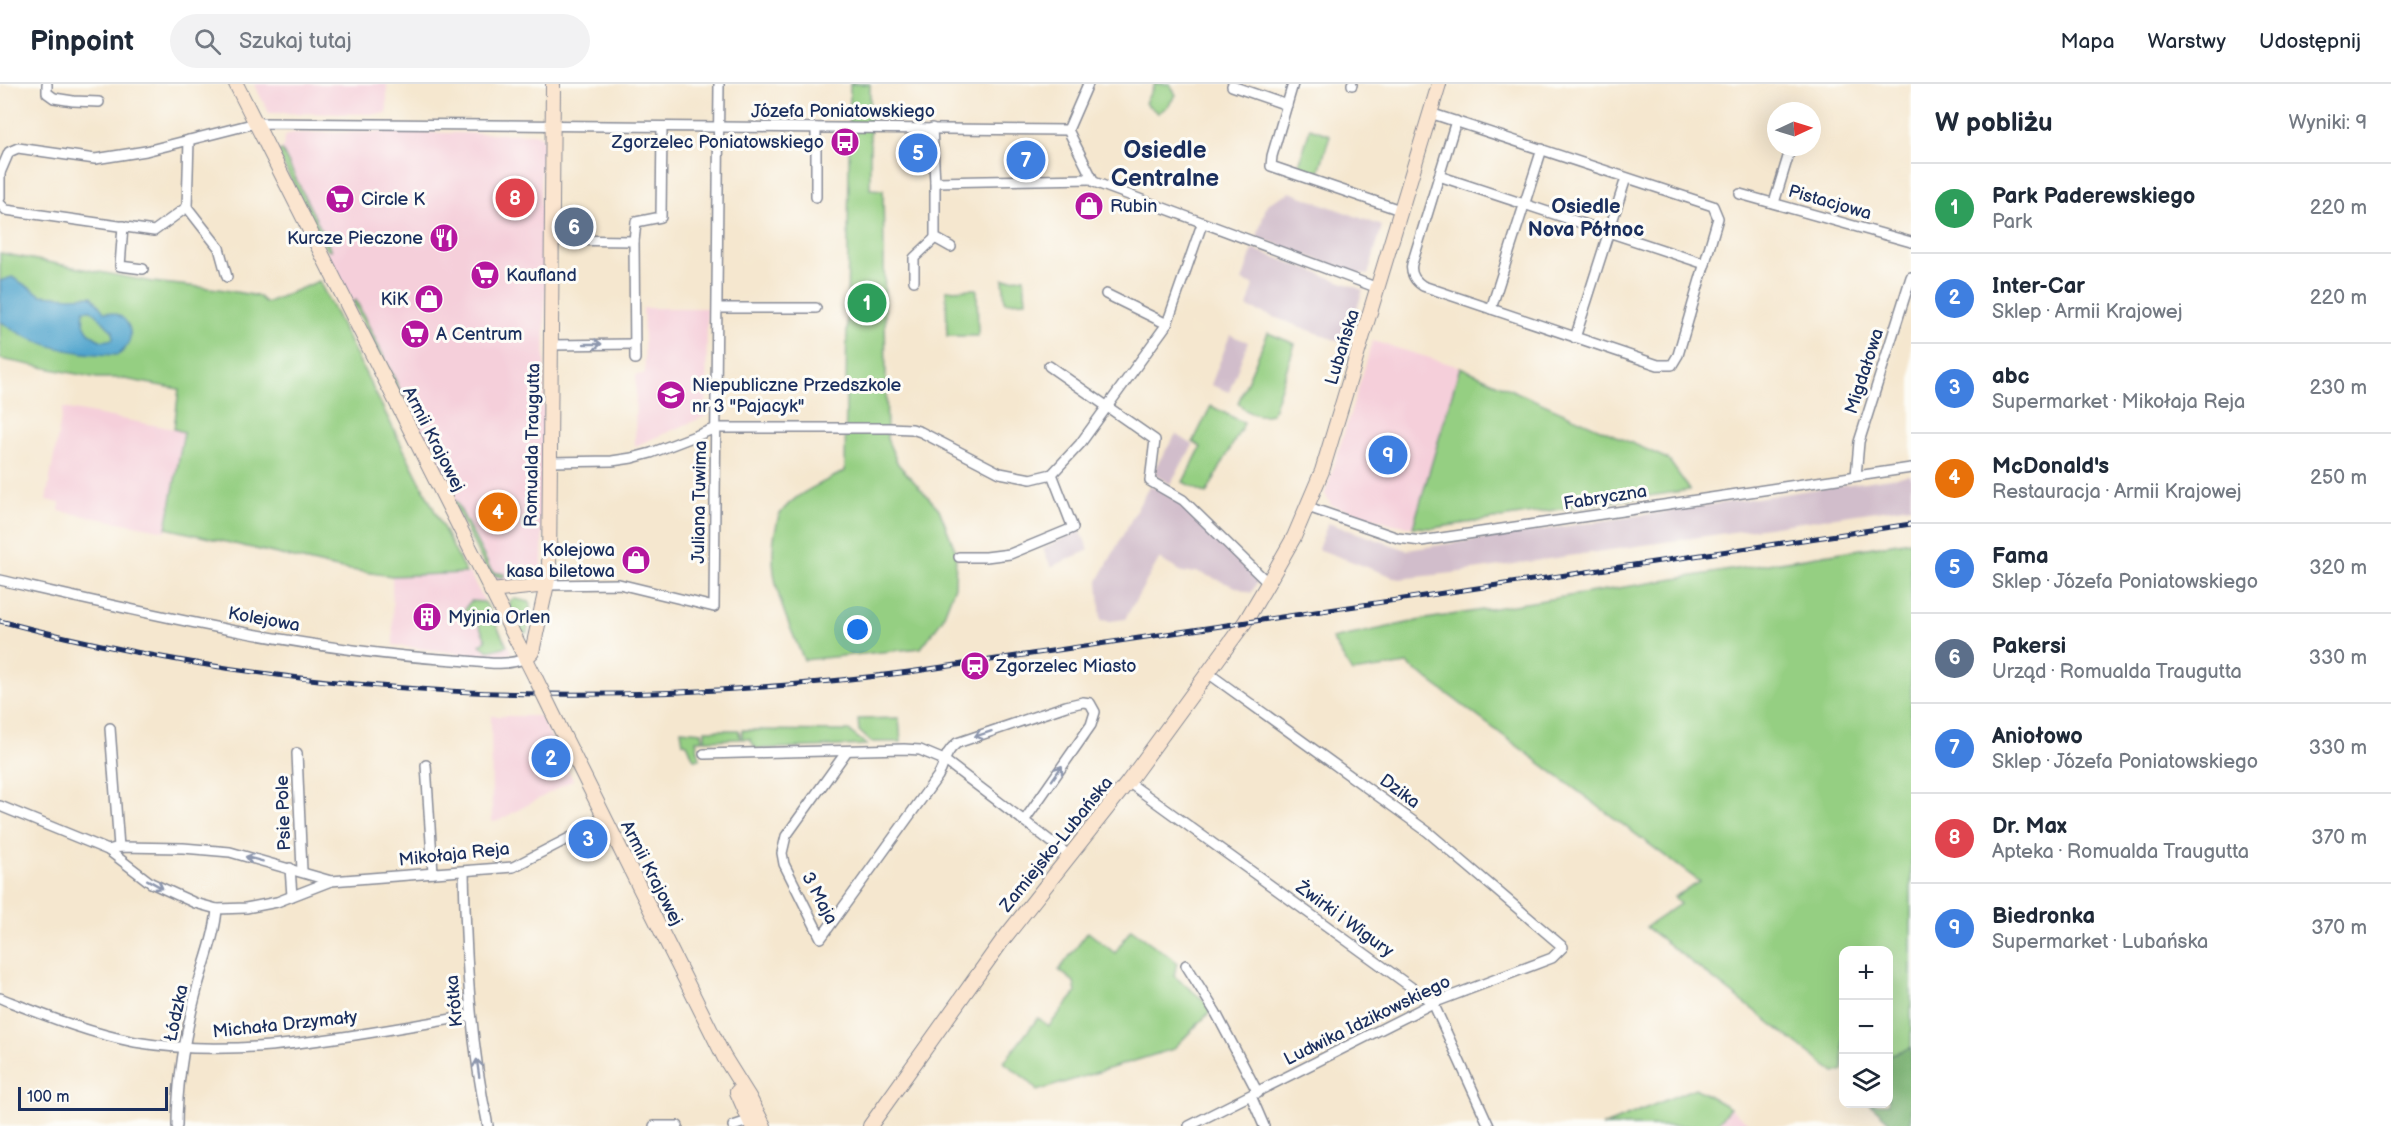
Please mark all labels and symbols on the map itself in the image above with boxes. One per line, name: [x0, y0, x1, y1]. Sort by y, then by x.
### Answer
street label: Józefa Poniatowskiego: [751, 101, 935, 122]
north arrow: [1767, 102, 1821, 156]
bus stop icon: Zgorzelec Poniatowskiego: [829, 126, 861, 158]
pin: 5: [898, 130, 938, 176]
place label: Zgorzelec Poniatowskiego: [611, 132, 824, 153]
district label: Osiedle Centralne: [1111, 136, 1219, 193]
pin: 7: [1006, 138, 1046, 182]
pin: 8: [496, 176, 534, 220]
street label: Pistacjowa: [1786, 181, 1874, 224]
supermarket icon: Circle K: [324, 183, 356, 215]
place label: Circle K: [361, 189, 425, 210]
shop icon: Rubin: [1073, 190, 1105, 222]
district label: Osiedle Nova Północ: [1528, 195, 1644, 242]
place label: Rubin: [1110, 196, 1157, 217]
pin: 6: [554, 204, 594, 250]
restaurant icon: Kurcze Pieczone: [428, 222, 460, 254]
place label: Kurcze Pieczone: [287, 228, 423, 249]
supermarket icon: Kaufland: [469, 259, 501, 291]
place label: Kaufland: [506, 265, 577, 286]
pin: 1: [848, 280, 886, 326]
shop icon: KiK: [413, 283, 445, 315]
place label: KiK: [381, 289, 408, 310]
street label: Lubańska: [1321, 307, 1364, 388]
supermarket icon: A Centrum: [399, 318, 431, 350]
place label: A Centrum: [436, 324, 522, 345]
street label: Migdałowa: [1841, 326, 1888, 416]
one-way arrow: [583, 338, 603, 350]
street label: Romualda Traugutta: [521, 363, 544, 527]
place label: Niepubliczne Przedszkole nr 3 "Pajacyk": [692, 375, 902, 417]
school or university icon: Niepubliczne Przedszkole nr 3 "Pajacyk": [655, 379, 687, 411]
street label: Armii Krajowej: [398, 383, 469, 495]
pin: 9: [1368, 432, 1408, 478]
street label: Juliana Tuwima: [688, 440, 711, 564]
street label: Fabryczna: [1562, 481, 1648, 514]
pin: 4: [478, 490, 518, 534]
place label: Kolejowa kasa biletowa: [506, 540, 615, 582]
shop icon: Kolejowa kasa biletowa: [620, 544, 652, 576]
building icon: Myjnia Orlen: [411, 601, 443, 633]
street label: Kolejowa: [226, 603, 302, 636]
place label: Myjnia Orlen: [448, 607, 550, 628]
your location: [843, 615, 872, 644]
station icon: Zgorzelec Miasto: [959, 650, 991, 682]
place label: Zgorzelec Miasto: [995, 656, 1137, 677]
one-way arrow: [974, 730, 993, 741]
pin: 2: [532, 736, 570, 780]
one-way arrow: [1051, 765, 1063, 782]
street label: Dzika: [1376, 770, 1424, 813]
street label: Zamiejsko-Lubańska: [995, 773, 1117, 917]
street label: Psie Pole: [272, 775, 295, 851]
pin: 3: [568, 816, 608, 861]
street label: Armii Krajowej: [616, 817, 687, 929]
street label: Mikołaja Reja: [398, 838, 511, 871]
one-way arrow: [245, 852, 264, 864]
street label: 3 Maja: [797, 869, 842, 928]
street label: Żwirki i Wigury: [1291, 875, 1399, 962]
one-way arrow: [146, 879, 164, 890]
street label: Ludwika Idzikowskiego: [1281, 971, 1454, 1070]
street label: Krótka: [442, 974, 467, 1028]
street label: Łódzka: [160, 983, 193, 1044]
street label: Michała Drzymały: [212, 1006, 359, 1043]
one-way arrow: [472, 1059, 483, 1079]
scale bar: [18, 1084, 168, 1112]

